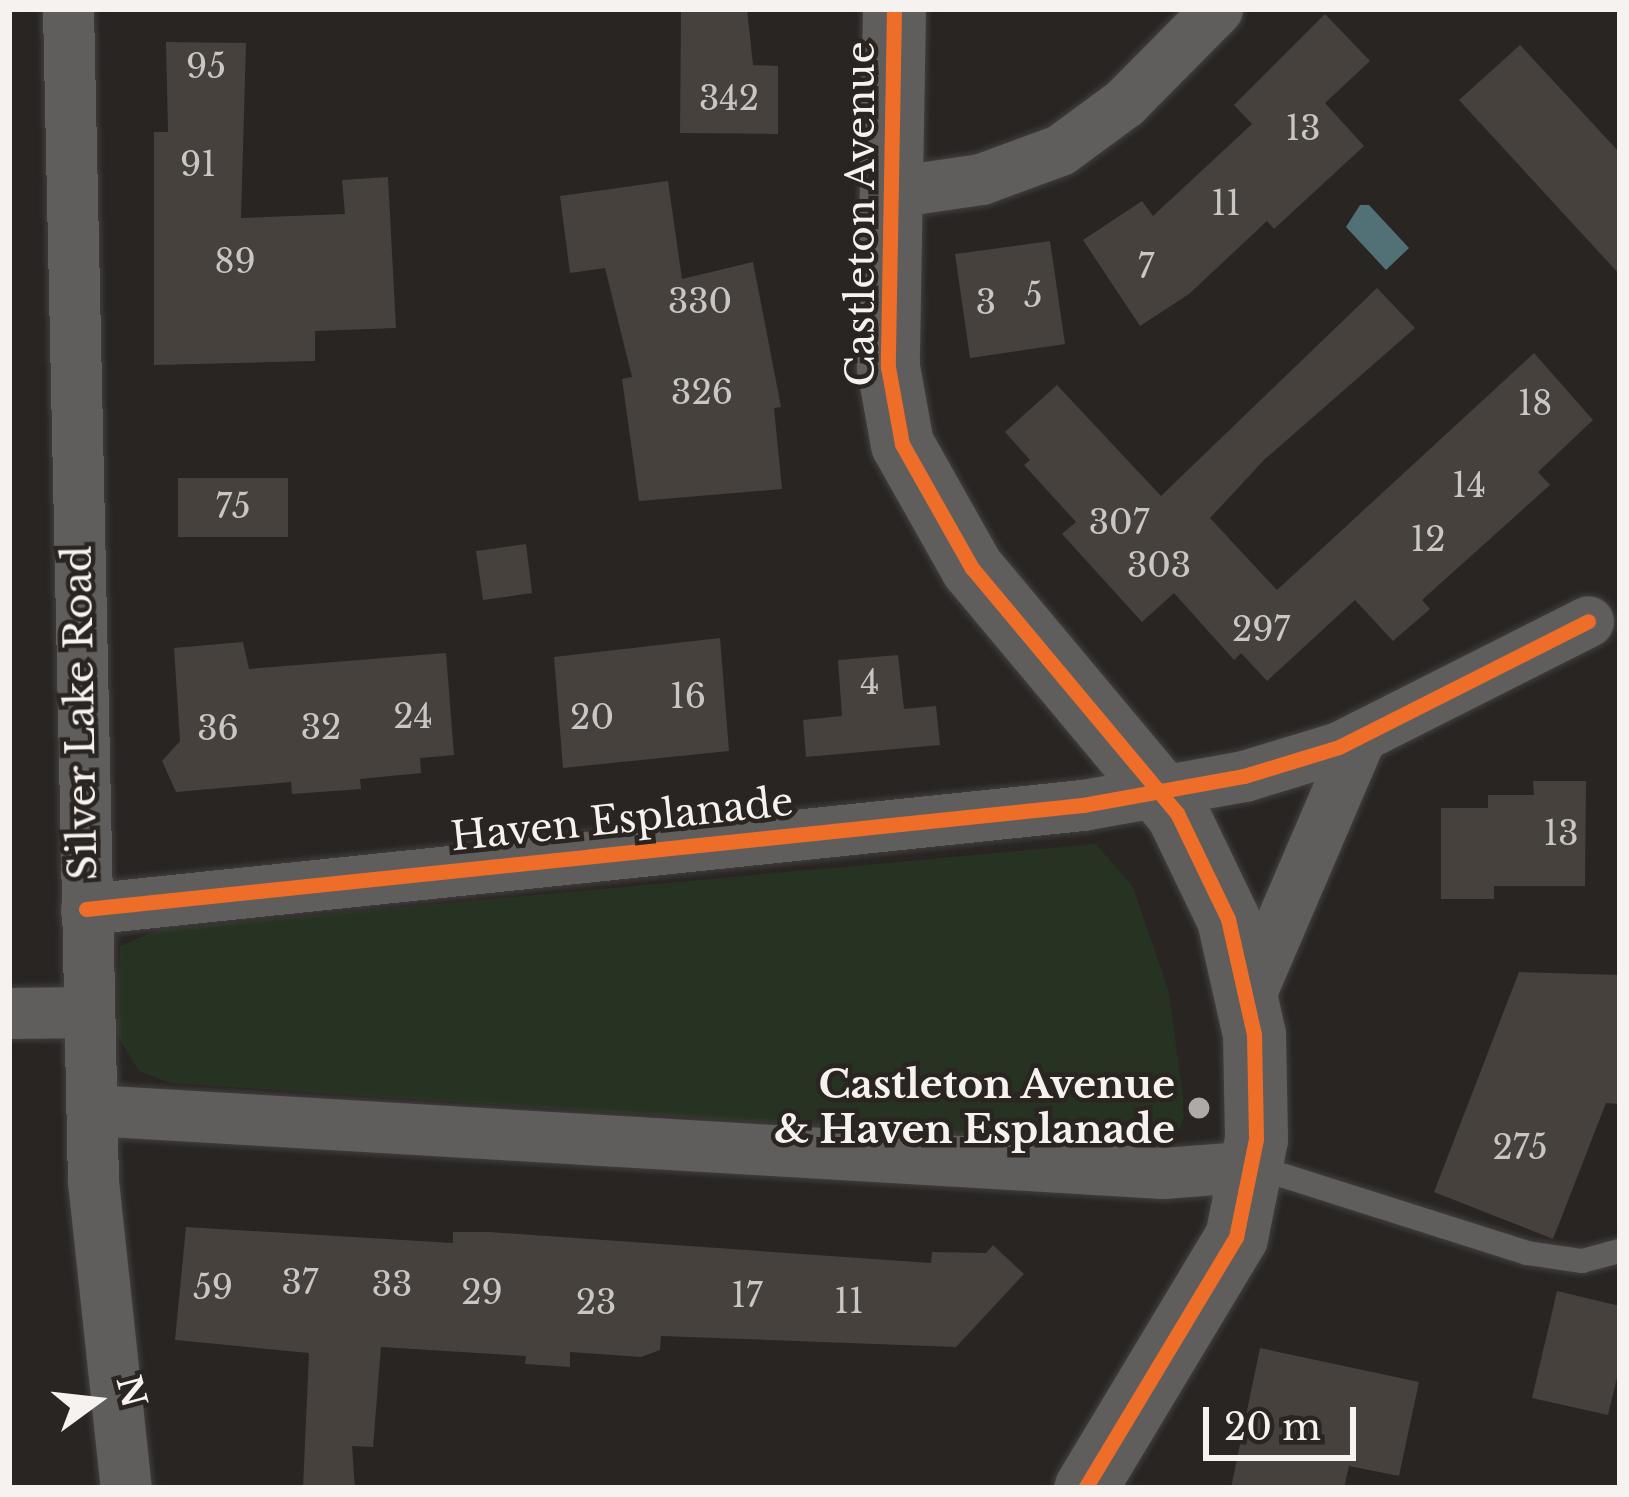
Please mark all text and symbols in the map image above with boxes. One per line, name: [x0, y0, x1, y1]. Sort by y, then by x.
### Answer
street label: Castleton Avenue: [838, 40, 884, 388]
house number: 95: [186, 47, 226, 87]
house number: 342: [699, 79, 759, 119]
house number: 13: [1285, 109, 1321, 149]
house number: 91: [180, 145, 216, 185]
house number: 11: [1211, 184, 1241, 224]
house number: 89: [214, 242, 256, 282]
house number: 7: [1138, 247, 1154, 287]
house number: 5: [1024, 276, 1042, 316]
house number: 330: [668, 282, 732, 322]
house number: 3: [976, 283, 996, 323]
house number: 326: [671, 373, 733, 413]
house number: 18: [1518, 384, 1552, 424]
house number: 14: [1452, 466, 1486, 506]
house number: 75: [216, 487, 250, 527]
house number: 307: [1089, 503, 1149, 543]
house number: 12: [1410, 520, 1446, 560]
street label: Silver Lake Road: [55, 545, 107, 881]
house number: 303: [1127, 546, 1191, 586]
house number: 297: [1232, 610, 1290, 650]
house number: 4: [860, 663, 880, 703]
house number: 16: [670, 677, 706, 717]
house number: 24: [393, 697, 433, 737]
house number: 20: [570, 698, 614, 738]
house number: 32: [301, 708, 341, 748]
house number: 36: [197, 709, 239, 749]
street label: Haven Esplanade: [448, 779, 796, 861]
house number: 13: [1543, 814, 1579, 854]
place label: Castleton Avenue & Haven Esplanade: [775, 1063, 1175, 1154]
marker: Castleton Avenue & Haven Esplanade: [1186, 1095, 1212, 1121]
house number: 275: [1492, 1128, 1548, 1168]
house number: 37: [282, 1263, 318, 1303]
house number: 33: [372, 1265, 412, 1305]
house number: 59: [193, 1268, 233, 1308]
house number: 29: [461, 1273, 503, 1313]
house number: 17: [731, 1276, 763, 1316]
house number: 11: [834, 1282, 864, 1322]
house number: 23: [576, 1283, 616, 1323]
north arrow: [36, 1341, 156, 1461]
text: N: [107, 1371, 155, 1412]
scale bar: [1209, 1383, 1362, 1457]
text: 20 m: [1224, 1405, 1321, 1450]

